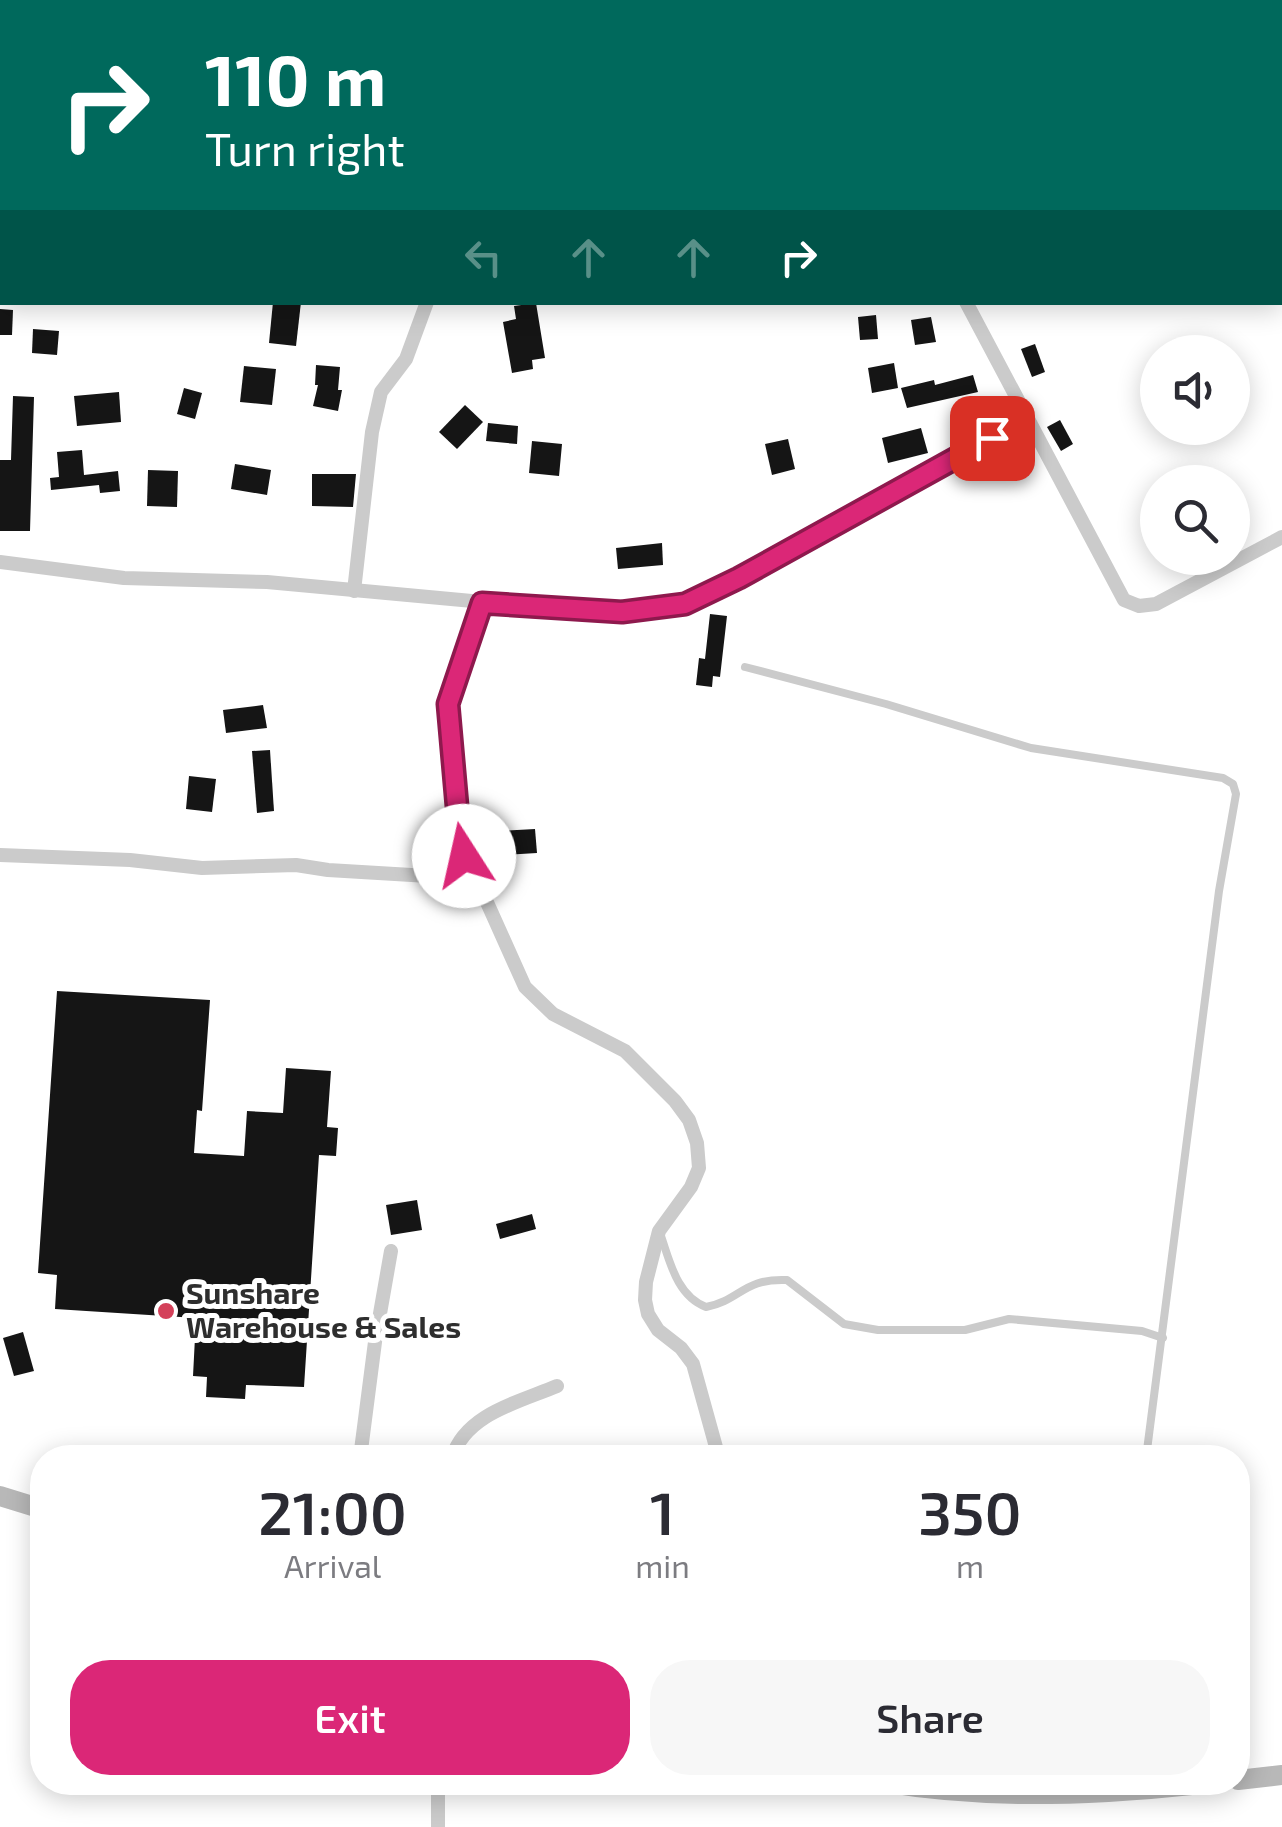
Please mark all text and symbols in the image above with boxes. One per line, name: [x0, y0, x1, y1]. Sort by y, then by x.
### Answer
text: 110 m: [205, 36, 386, 120]
icon: right: [40, 40, 170, 170]
text: Turn right: [205, 121, 405, 175]
icon: left: [456, 230, 511, 285]
icon: ahead: [561, 230, 616, 285]
icon: ahead: [666, 230, 721, 285]
icon: right: [771, 230, 826, 285]
map controls: [1140, 335, 1250, 575]
button: sound: [1140, 335, 1250, 445]
pin: [950, 396, 1035, 481]
icon: arrive: [965, 411, 1020, 466]
button: search: [1140, 465, 1250, 575]
position arrow: [412, 804, 516, 908]
place label: Sunshare Warehouse & Sales: [186, 1274, 461, 1344]
marker: Sunshare Warehouse & Sales: [155, 1300, 177, 1322]
text: 21:00: [258, 1475, 407, 1547]
text: 1: [650, 1475, 675, 1547]
text: 350: [918, 1475, 1022, 1547]
text: Arrival: [284, 1546, 381, 1584]
text: min: [635, 1546, 690, 1584]
text: m: [956, 1546, 984, 1584]
button: Exit: [70, 1660, 630, 1775]
button: Share: [650, 1660, 1210, 1775]

